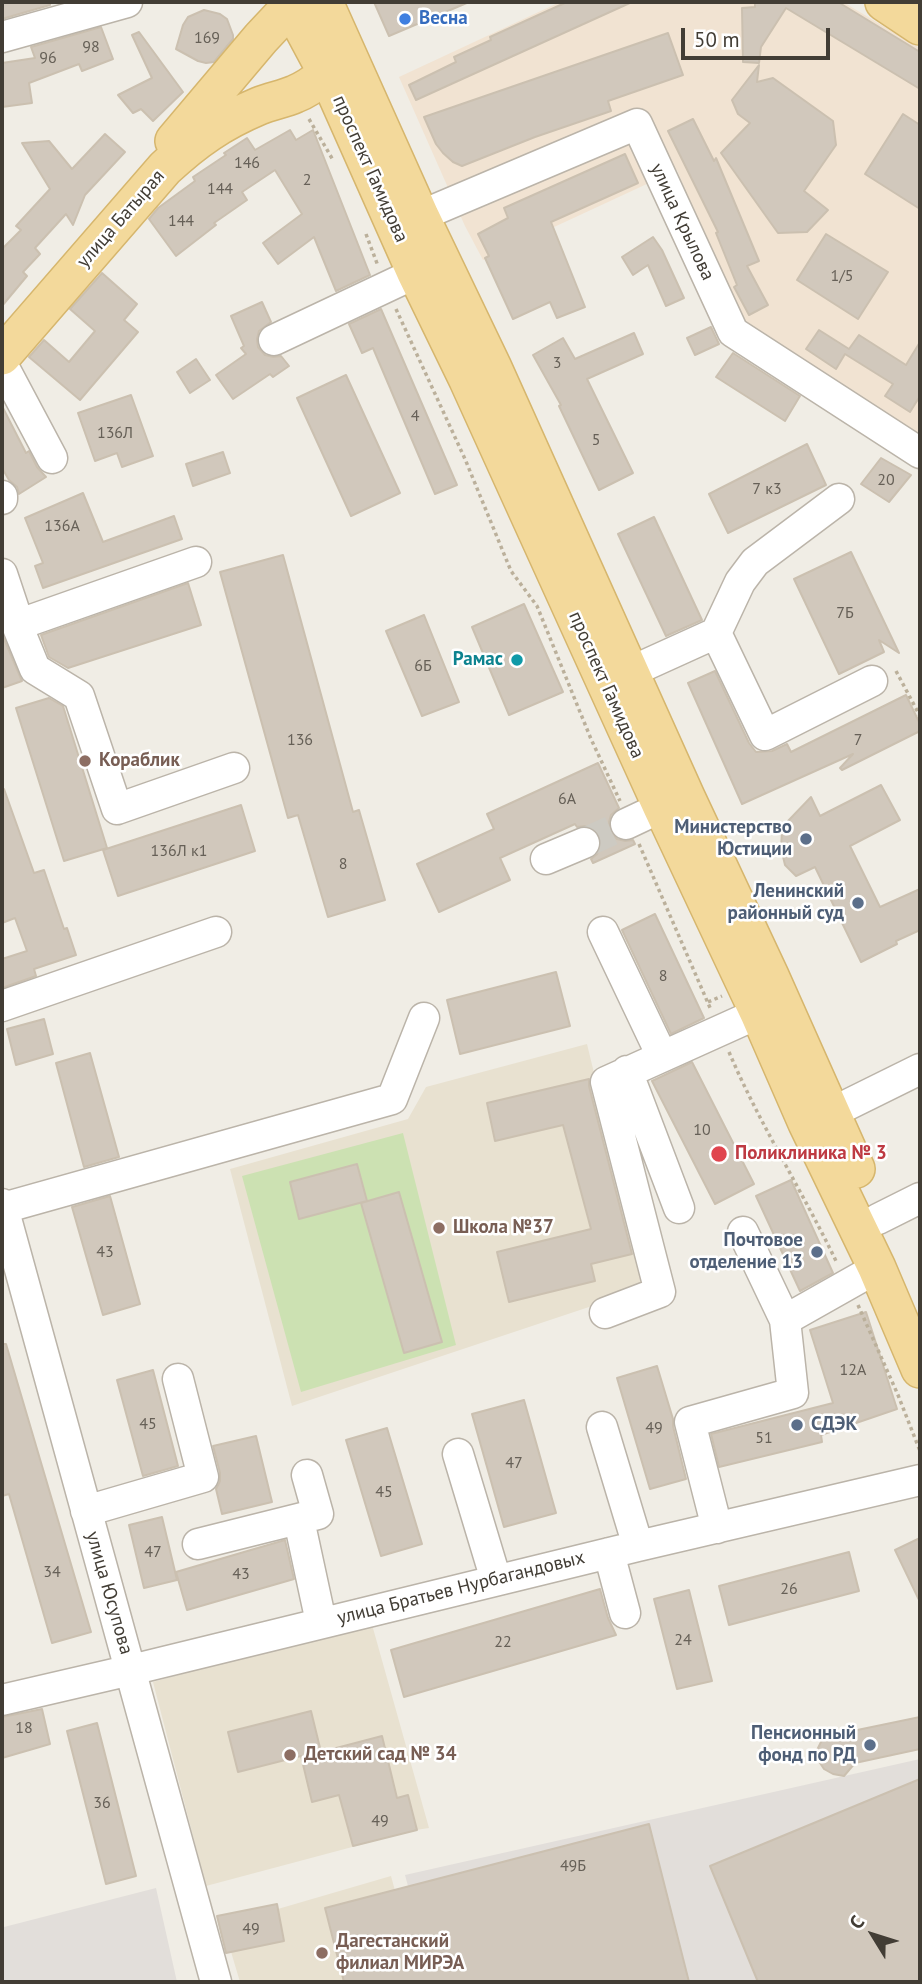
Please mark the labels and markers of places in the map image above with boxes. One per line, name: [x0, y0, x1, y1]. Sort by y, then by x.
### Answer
place label: Весна: [419, 8, 468, 30]
marker: Весна: [397, 11, 413, 27]
place label: Рамас: [453, 649, 503, 671]
marker: Рамас: [509, 652, 525, 668]
place label: Кораблик: [99, 750, 180, 772]
marker: Кораблик: [77, 753, 93, 769]
place label: Министерство Юстиции: [674, 817, 792, 861]
marker: Министерство Юстиции: [798, 831, 814, 847]
place label: Ленинский районный суд: [728, 881, 844, 925]
marker: Ленинский районный суд: [850, 895, 866, 911]
place label: Поликлиника № 3: [735, 1143, 887, 1165]
marker: Поликлиника № 3: [709, 1144, 729, 1164]
place label: Школа №37: [453, 1217, 554, 1239]
marker: Школа №37: [431, 1220, 447, 1236]
place label: Почтовое отделение 13: [689, 1230, 803, 1274]
marker: Почтовое отделение 13: [809, 1244, 825, 1260]
place label: СДЭК: [811, 1414, 857, 1436]
marker: СДЭК: [789, 1417, 805, 1433]
place label: Пенсионный фонд по РД: [751, 1723, 856, 1767]
marker: Пенсионный фонд по РД: [862, 1737, 878, 1753]
place label: Детский сад № 34: [304, 1744, 456, 1766]
marker: Детский сад № 34: [282, 1747, 298, 1763]
place label: Дагестанский филиал МИРЭА: [336, 1931, 464, 1975]
marker: Дагестанский филиал МИРЭА: [314, 1945, 330, 1961]

